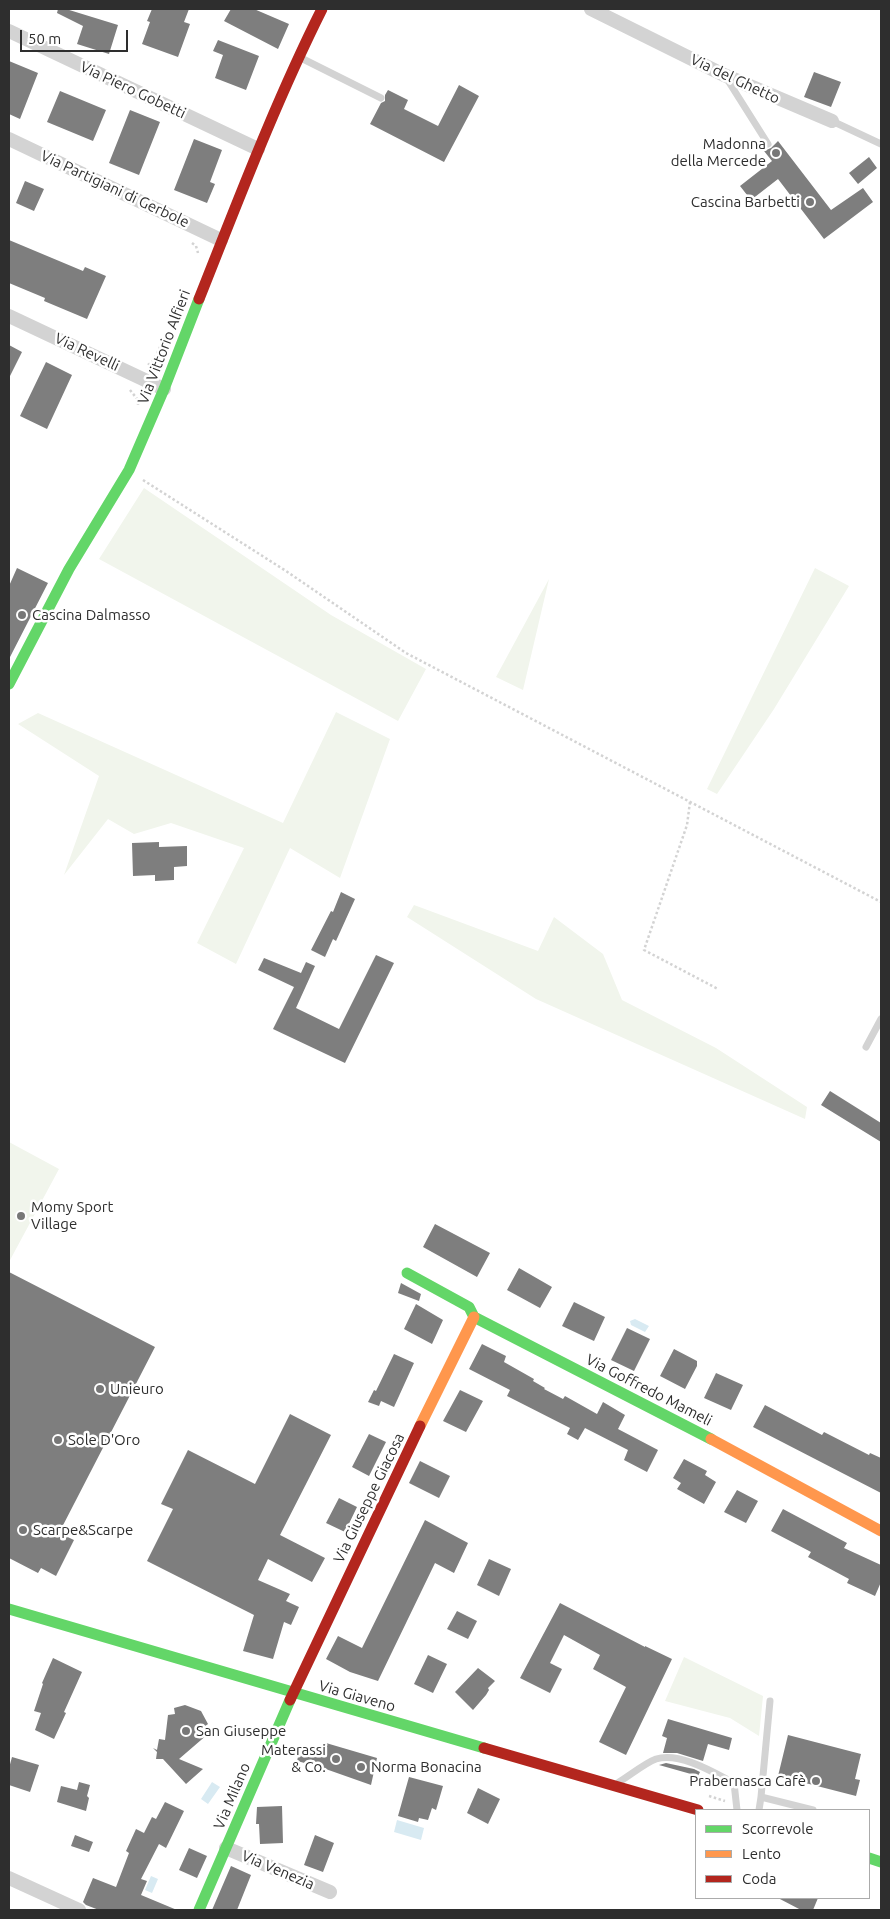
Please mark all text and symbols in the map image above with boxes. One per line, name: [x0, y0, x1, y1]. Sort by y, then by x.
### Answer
scale bar: [22, 20, 130, 52]
text: 50 m: [28, 30, 61, 47]
street label: Via del Ghetto: [687, 50, 783, 108]
street label: Via Piero Gobetti: [77, 58, 189, 122]
place label: Madonna della Mercede: [671, 135, 766, 170]
street label: Via Partigiani di Gerbole: [38, 147, 192, 231]
marker: Madonna della Mercede: [770, 147, 782, 159]
place label: Cascina Barbetti: [691, 193, 800, 211]
marker: Cascina Barbetti: [804, 196, 816, 208]
street label: Via Vittorio Alfieri: [134, 287, 194, 407]
street label: Via Revelli: [52, 329, 122, 375]
place label: Cascina Dalmasso: [32, 606, 150, 624]
marker: Cascina Dalmasso: [16, 609, 28, 621]
place label: Momy Sport Village: [31, 1198, 113, 1233]
marker: Momy Sport Village: [15, 1210, 27, 1222]
street label: Via Goffredo Mameli: [583, 1350, 715, 1430]
place label: Unieuro: [110, 1380, 164, 1398]
marker: Unieuro: [94, 1383, 106, 1395]
street label: Via Giuseppe Giacosa: [330, 1430, 408, 1566]
place label: Sole D'Oro: [68, 1431, 140, 1449]
marker: Sole D'Oro: [52, 1434, 64, 1446]
place label: Scarpe&Scarpe: [33, 1521, 133, 1539]
marker: Scarpe&Scarpe: [17, 1524, 29, 1536]
street label: Via Giaveno: [317, 1676, 397, 1716]
place label: San Giuseppe: [196, 1722, 286, 1740]
marker: San Giuseppe: [180, 1725, 192, 1737]
place label: Materassi & Co.: [261, 1741, 326, 1776]
marker: Materassi & Co.: [330, 1753, 342, 1765]
place label: Norma Bonacina: [371, 1758, 482, 1776]
street label: Via Milano: [210, 1760, 254, 1832]
marker: Norma Bonacina: [355, 1761, 367, 1773]
place label: Prabernasca Cafè: [689, 1772, 806, 1790]
marker: Prabernasca Cafè: [810, 1775, 822, 1787]
legend: [695, 1809, 870, 1899]
text: Scorrevole: [742, 1820, 813, 1837]
text: Lento: [742, 1845, 781, 1862]
street label: Via Venezia: [239, 1847, 317, 1893]
text: Coda: [742, 1870, 776, 1887]

